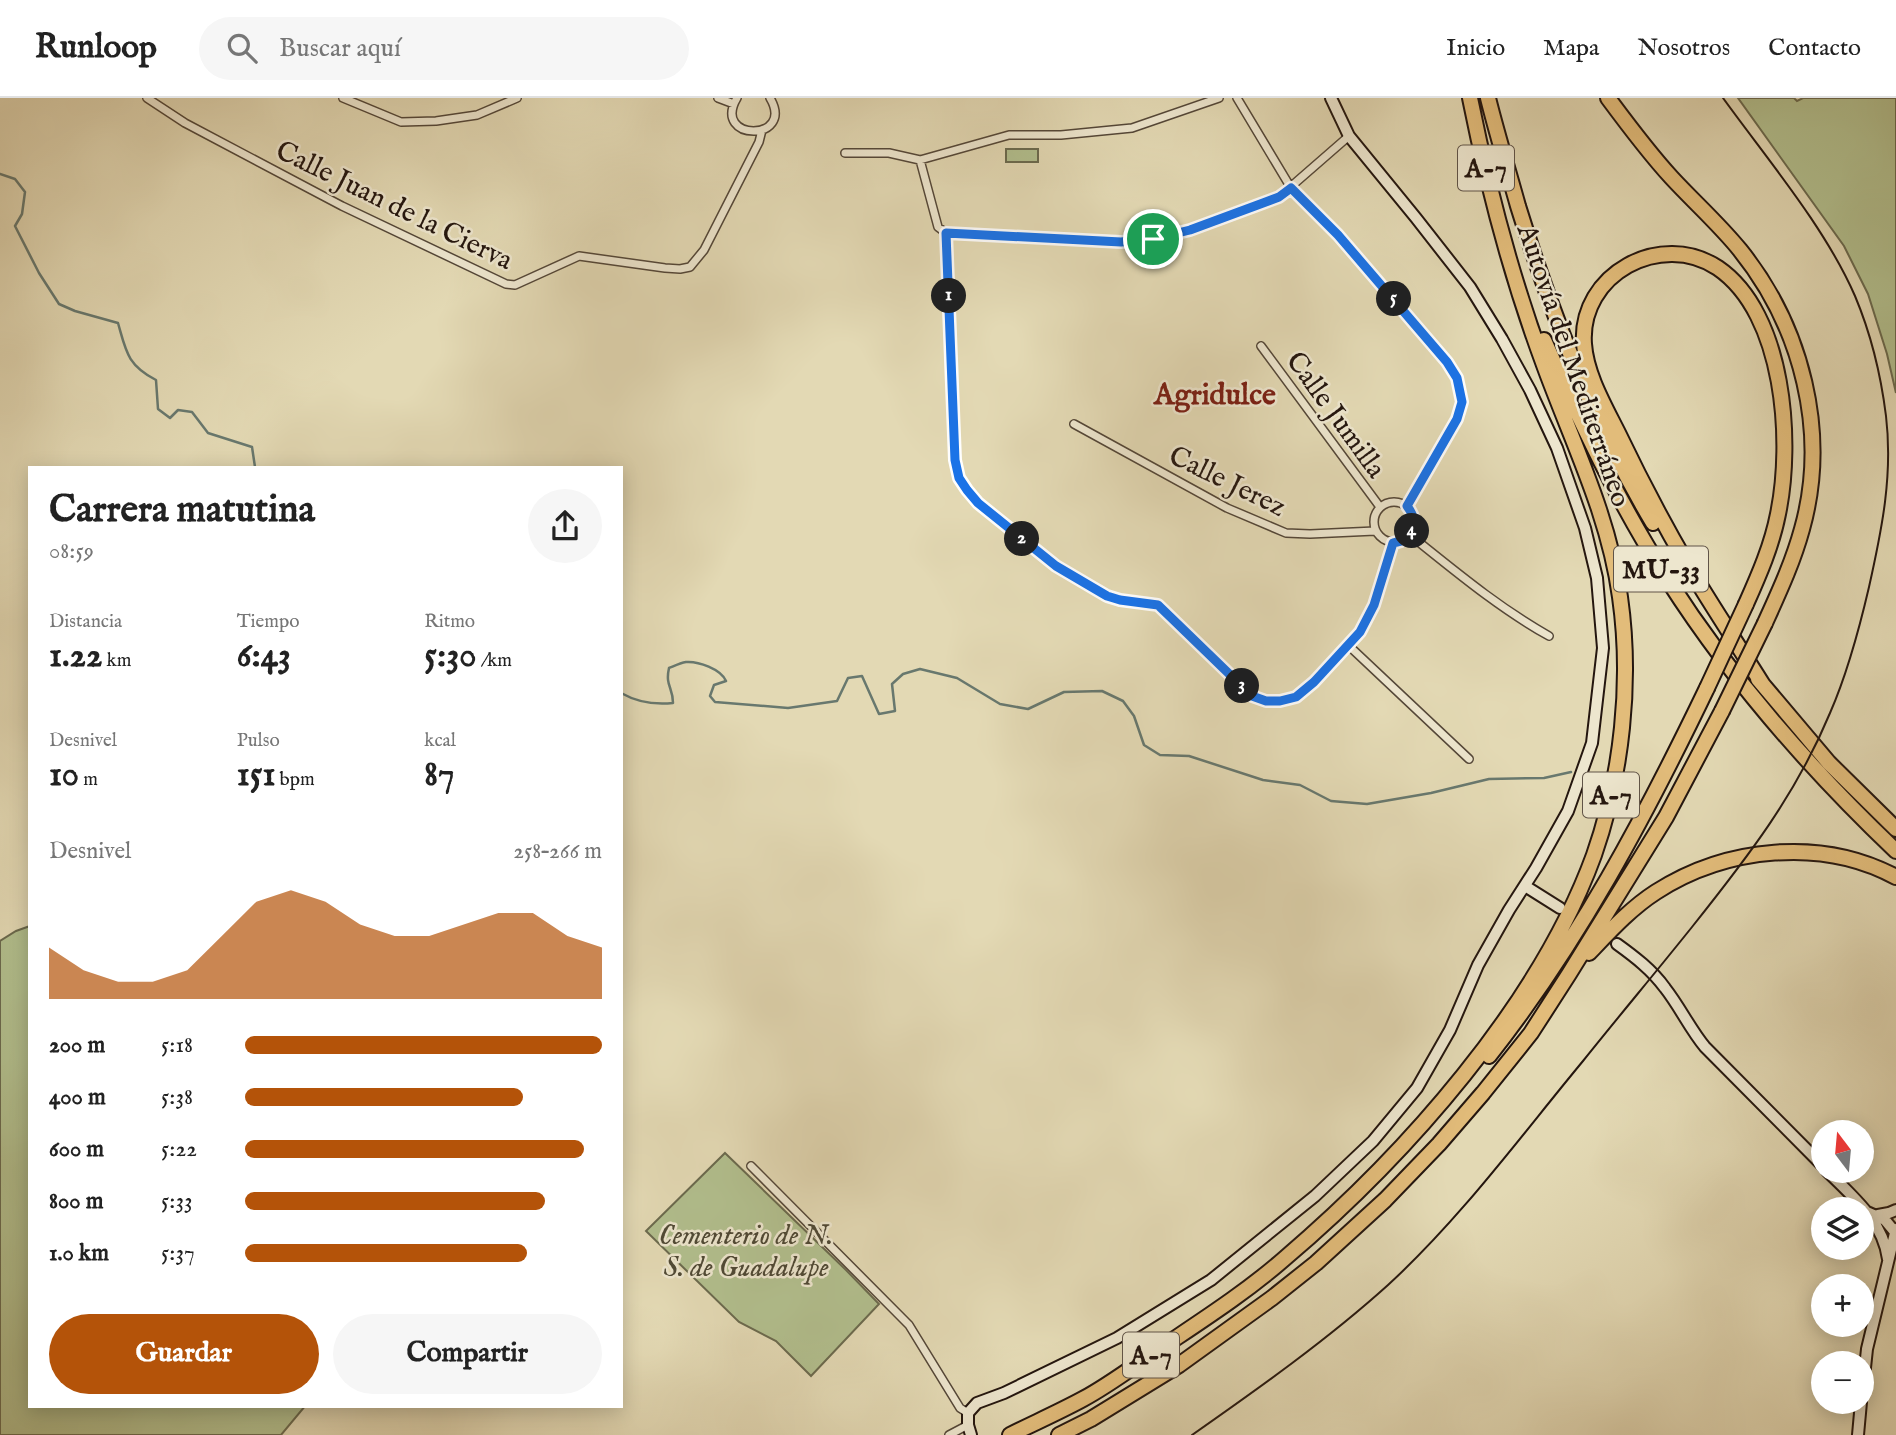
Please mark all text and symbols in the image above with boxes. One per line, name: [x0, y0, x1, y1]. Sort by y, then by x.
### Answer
search box: [199, 17, 689, 80]
text: Runloop: [35, 27, 157, 69]
icon: search: [223, 29, 261, 67]
text: Buscar aquí: [279, 32, 401, 65]
text: Inicio: [1446, 33, 1505, 64]
text: Mapa: [1543, 33, 1599, 64]
text: Nosotros: [1637, 33, 1730, 64]
text: Contacto: [1768, 33, 1861, 64]
street label: Calle Juan de la Cierva: [270, 134, 519, 279]
road number: A-7: [1458, 146, 1514, 190]
pin: [1123, 209, 1183, 269]
street label: Autovía del Mediterráneo: [1507, 219, 1637, 512]
icon: arrive: [1134, 220, 1172, 258]
pin: 1: [932, 278, 967, 314]
pin: 5: [1376, 282, 1412, 316]
text: 1: [945, 283, 952, 307]
text: 5: [1390, 286, 1397, 310]
street label: Calle Jumilla: [1277, 345, 1393, 486]
district label: Agridulce: [1153, 377, 1276, 415]
street label: Calle Jerez: [1163, 439, 1291, 526]
text: Carrera matutina: [49, 487, 315, 535]
button: share: [528, 489, 602, 563]
pin: 4: [1394, 514, 1430, 548]
text: 4: [1407, 518, 1416, 542]
pin: 2: [1004, 522, 1040, 556]
text: 2: [1017, 526, 1026, 550]
text: 08:59: [49, 537, 94, 566]
road number: MU-33: [1614, 547, 1708, 592]
text: Distancia: [49, 610, 122, 634]
text: Tiempo: [237, 610, 299, 634]
text: Ritmo: [424, 610, 475, 634]
text: 1.22: [49, 634, 102, 679]
text: 6:43: [237, 634, 291, 679]
text: 5:30: [424, 634, 477, 679]
text: km: [102, 649, 131, 673]
text: /km: [477, 649, 512, 673]
pin: 3: [1224, 668, 1260, 704]
text: 3: [1238, 673, 1245, 697]
text: Desnivel: [49, 729, 117, 753]
text: Pulso: [237, 729, 280, 753]
text: kcal: [424, 729, 456, 753]
text: 10: [49, 753, 79, 798]
text: 151: [237, 753, 275, 798]
text: 87: [424, 753, 454, 798]
text: m: [79, 768, 98, 792]
text: bpm: [275, 768, 315, 792]
road number: A-7: [1583, 772, 1639, 818]
text: Desnivel: [49, 837, 131, 866]
text: 258–266 m: [513, 837, 602, 866]
text: 200 m: [49, 1031, 105, 1060]
text: 5:18: [161, 1031, 193, 1060]
text: 400 m: [49, 1083, 106, 1112]
text: 5:38: [161, 1083, 193, 1112]
north arrow: [1811, 1120, 1874, 1183]
map controls: [1811, 1120, 1874, 1414]
text: 600 m: [49, 1135, 104, 1164]
text: 5:22: [161, 1135, 197, 1164]
text: 800 m: [49, 1187, 103, 1216]
text: 5:33: [161, 1187, 193, 1216]
button: layers: [1811, 1197, 1874, 1260]
park label: Cementerio de N. S. de Guadalupe: [659, 1219, 833, 1286]
text: 1.0 km: [49, 1239, 109, 1268]
text: 5:37: [161, 1239, 195, 1268]
button: +: [1811, 1274, 1874, 1337]
button: Guardar: [49, 1314, 319, 1394]
button: Compartir: [333, 1314, 602, 1394]
road number: A-7: [1123, 1332, 1179, 1378]
button: −: [1811, 1351, 1874, 1414]

